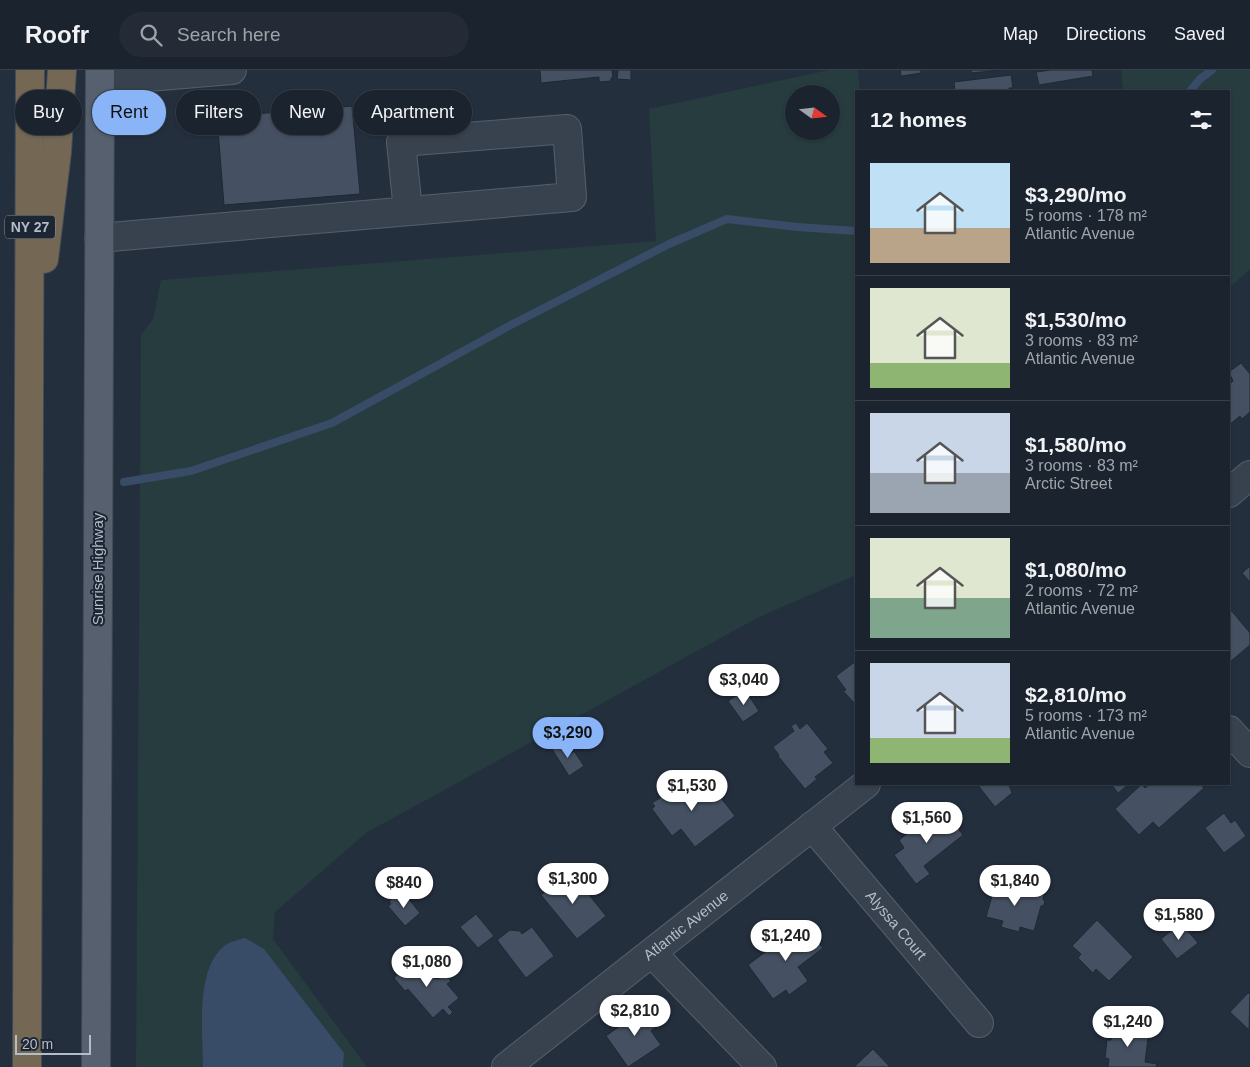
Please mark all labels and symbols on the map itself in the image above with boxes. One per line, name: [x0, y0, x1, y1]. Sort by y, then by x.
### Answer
north arrow: [785, 85, 840, 140]
road number: NY 27: [5, 216, 55, 238]
street label: Sunrise Highway: [89, 512, 106, 625]
pin: $3,040: [703, 664, 785, 706]
pin: $3,290: [527, 716, 609, 759]
pin: $1,530: [651, 770, 733, 812]
pin: $1,560: [886, 802, 968, 844]
pin: $1,300: [532, 862, 614, 905]
pin: $1,840: [974, 864, 1056, 907]
pin: $840: [374, 866, 434, 909]
street label: Atlantic Avenue: [640, 887, 732, 964]
street label: Alyssa Court: [862, 887, 931, 963]
pin: $1,580: [1138, 898, 1220, 941]
pin: $1,240: [745, 920, 827, 962]
pin: $1,080: [386, 946, 468, 988]
pin: $2,810: [594, 994, 676, 1037]
pin: $1,240: [1087, 1006, 1169, 1048]
scale bar: [15, 1032, 91, 1055]

